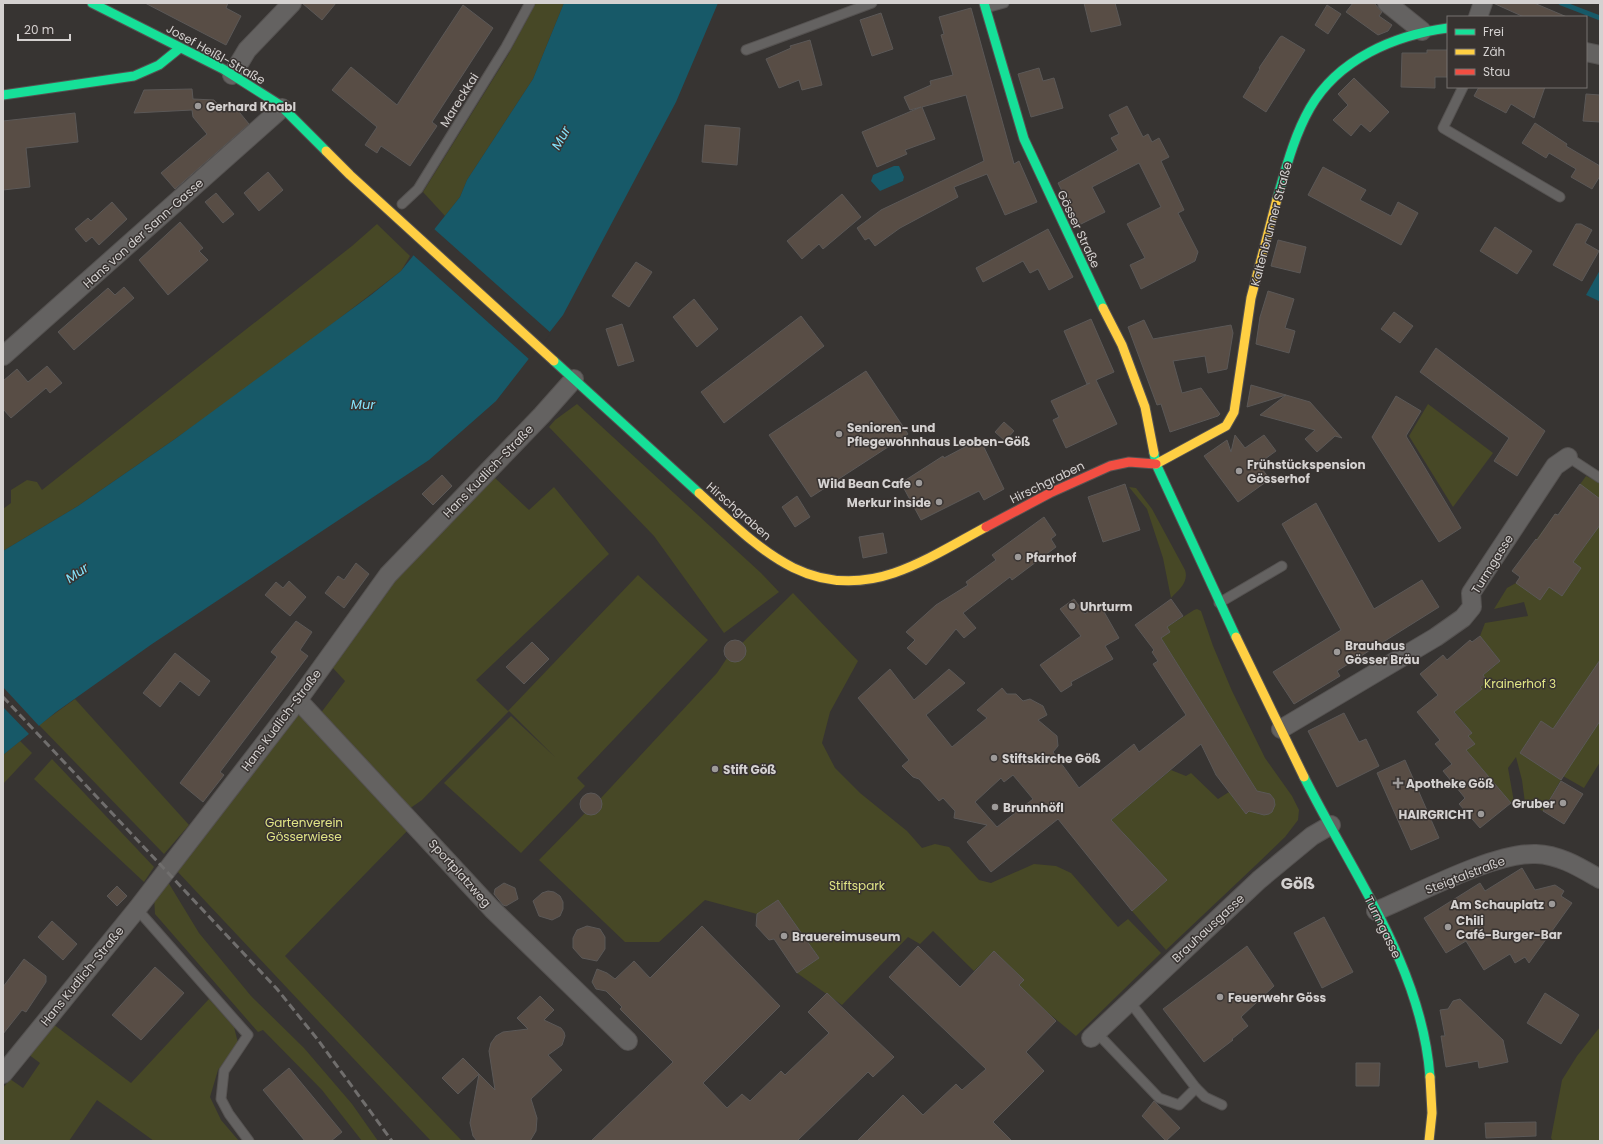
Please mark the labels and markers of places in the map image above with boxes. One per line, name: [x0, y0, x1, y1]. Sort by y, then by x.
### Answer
place label: Gerhard Knabl: [206, 98, 296, 115]
marker: Gerhard Knabl: [193, 101, 203, 111]
place label: Senioren- und Pflegewohnhaus Leoben-Göß: [847, 419, 1030, 450]
marker: Senioren- und Pflegewohnhaus Leoben-Göß: [834, 429, 844, 439]
place label: Frühstückspension Gösserhof: [1247, 456, 1366, 487]
marker: Frühstückspension Gösserhof: [1234, 466, 1244, 476]
place label: Wild Bean Cafe: [818, 475, 912, 492]
marker: Wild Bean Cafe: [914, 478, 924, 488]
place label: Merkur inside: [847, 494, 932, 511]
marker: Merkur inside: [934, 497, 944, 507]
place label: Pfarrhof: [1026, 549, 1077, 566]
marker: Pfarrhof: [1013, 552, 1023, 562]
place label: Uhrturm: [1080, 598, 1133, 615]
marker: Uhrturm: [1067, 601, 1077, 611]
place label: Brauhaus Gösser Bräu: [1345, 637, 1420, 668]
marker: Brauhaus Gösser Bräu: [1332, 647, 1342, 657]
place label: Stiftskirche Göß: [1002, 750, 1101, 767]
marker: Stiftskirche Göß: [989, 753, 999, 763]
place label: Stift Göß: [723, 761, 776, 778]
marker: Stift Göß: [710, 764, 720, 774]
place label: Apotheke Göß: [1406, 775, 1494, 792]
marker: Apotheke Göß: [1393, 778, 1403, 788]
place label: Gruber: [1512, 795, 1555, 812]
marker: Gruber: [1558, 798, 1568, 808]
place label: Brunnhöfl: [1003, 799, 1064, 816]
marker: Brunnhöfl: [990, 802, 1000, 812]
place label: HAIRGRICHT: [1399, 806, 1473, 823]
marker: HAIRGRICHT: [1476, 809, 1486, 819]
place label: Am Schauplatz: [1450, 896, 1544, 913]
marker: Am Schauplatz: [1547, 899, 1557, 909]
place label: Chili Café-Burger-Bar: [1456, 912, 1562, 943]
marker: Chili Café-Burger-Bar: [1443, 922, 1453, 932]
place label: Brauereimuseum: [792, 928, 901, 945]
marker: Brauereimuseum: [779, 931, 789, 941]
place label: Feuerwehr Göss: [1228, 989, 1327, 1006]
marker: Feuerwehr Göss: [1215, 992, 1225, 1002]

